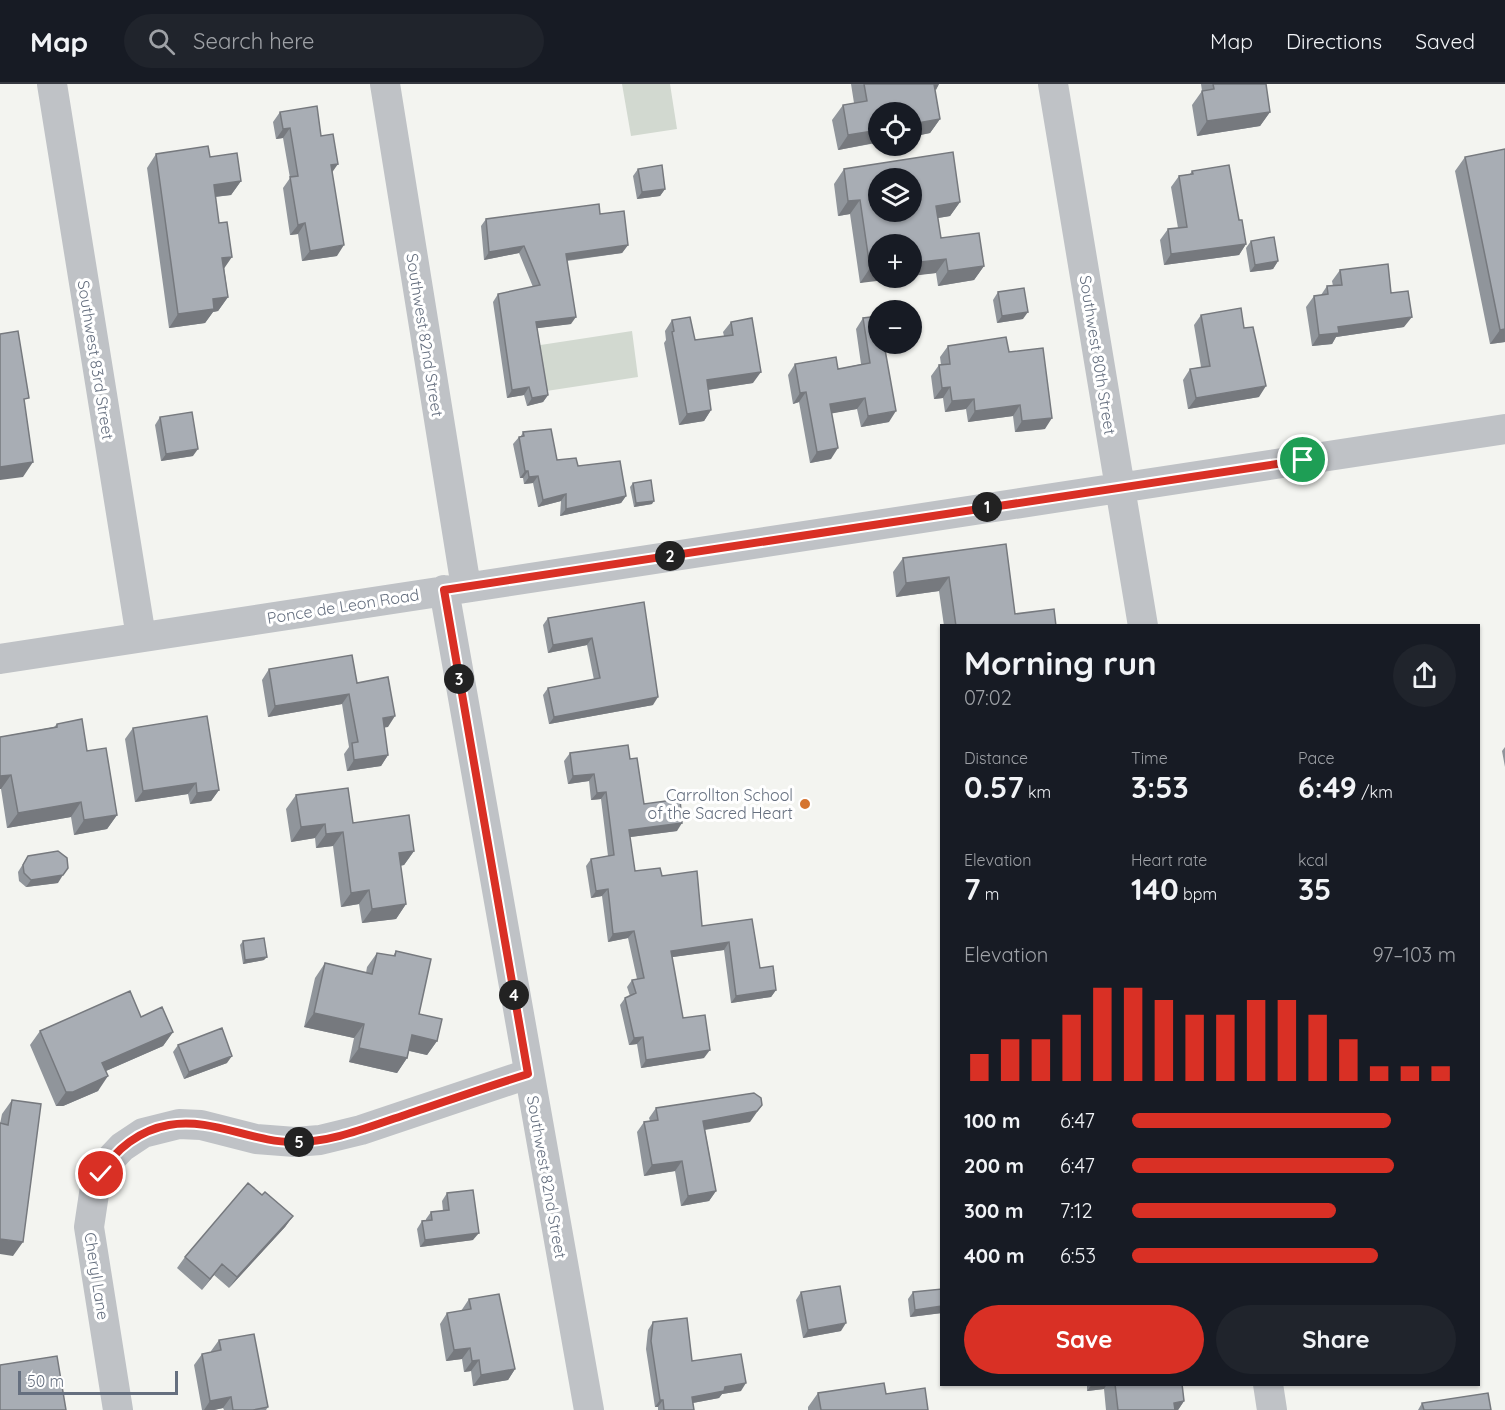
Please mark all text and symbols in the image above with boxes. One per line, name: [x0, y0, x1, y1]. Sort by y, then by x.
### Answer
search box: [124, 14, 544, 68]
text: Map: [30, 24, 88, 59]
icon: search: [145, 25, 178, 58]
text: Search here: [193, 27, 315, 55]
text: Map: [1210, 28, 1253, 54]
text: Directions: [1286, 28, 1382, 54]
text: Saved: [1415, 28, 1475, 54]
map controls: [868, 102, 922, 354]
button: locate: [868, 102, 922, 156]
button: layers: [868, 168, 922, 222]
button: +: [868, 234, 922, 288]
street label: Southwest 82nd Street: [402, 252, 448, 418]
street label: Southwest 80th Street: [1075, 274, 1121, 436]
street label: Southwest 83rd Street: [74, 279, 118, 441]
button: −: [868, 300, 922, 354]
pin: [1277, 434, 1328, 485]
icon: arrive: [1286, 443, 1319, 476]
pin: 1: [972, 492, 1002, 522]
text: 1: [984, 497, 990, 517]
pin: 2: [655, 541, 685, 571]
text: 2: [665, 546, 675, 566]
street label: Ponce de Leon Road: [266, 584, 420, 628]
text: Morning run: [964, 642, 1157, 683]
button: share: [1393, 644, 1456, 707]
pin: 3: [444, 664, 474, 694]
text: 3: [455, 669, 463, 689]
text: 07:02: [964, 685, 1012, 710]
text: Distance: [964, 748, 1028, 768]
text: Time: [1131, 748, 1168, 768]
text: Pace: [1298, 748, 1334, 768]
text: 0.57: [964, 768, 1024, 806]
text: 3:53: [1131, 768, 1189, 806]
text: 6:49: [1298, 768, 1357, 806]
text: km: [1024, 782, 1051, 802]
text: /km: [1357, 782, 1393, 802]
place label: Carrollton School of the Sacred Heart: [647, 785, 793, 823]
marker: Carrollton School of the Sacred Heart: [798, 797, 812, 811]
text: Elevation: [964, 850, 1031, 870]
text: Heart rate: [1131, 850, 1207, 870]
text: kcal: [1298, 850, 1328, 870]
text: 7: [964, 870, 980, 908]
text: 140: [1131, 870, 1179, 908]
text: 35: [1298, 870, 1331, 908]
text: m: [980, 884, 999, 904]
text: bpm: [1179, 884, 1217, 904]
text: Elevation: [964, 942, 1048, 967]
text: 97–103 m: [1372, 942, 1456, 967]
pin: 4: [499, 980, 529, 1010]
text: 4: [509, 985, 519, 1005]
street label: Southwest 82nd Street: [523, 1094, 571, 1260]
text: 100 m: [964, 1108, 1020, 1133]
text: 6:47: [1060, 1108, 1095, 1133]
pin: 5: [284, 1127, 314, 1157]
text: 5: [294, 1132, 304, 1152]
pin: [75, 1148, 126, 1199]
text: 200 m: [964, 1153, 1024, 1178]
text: 6:47: [1060, 1153, 1095, 1178]
icon: check: [84, 1157, 117, 1190]
text: 300 m: [964, 1198, 1023, 1223]
text: 7:12: [1060, 1198, 1092, 1223]
street label: Cheryl Lane: [80, 1231, 114, 1321]
text: 400 m: [964, 1243, 1024, 1268]
text: 6:53: [1060, 1243, 1096, 1268]
button: Save: [964, 1305, 1204, 1374]
button: Share: [1216, 1305, 1456, 1374]
scale bar: [18, 1368, 178, 1396]
text: 50 m: [27, 1371, 64, 1391]

